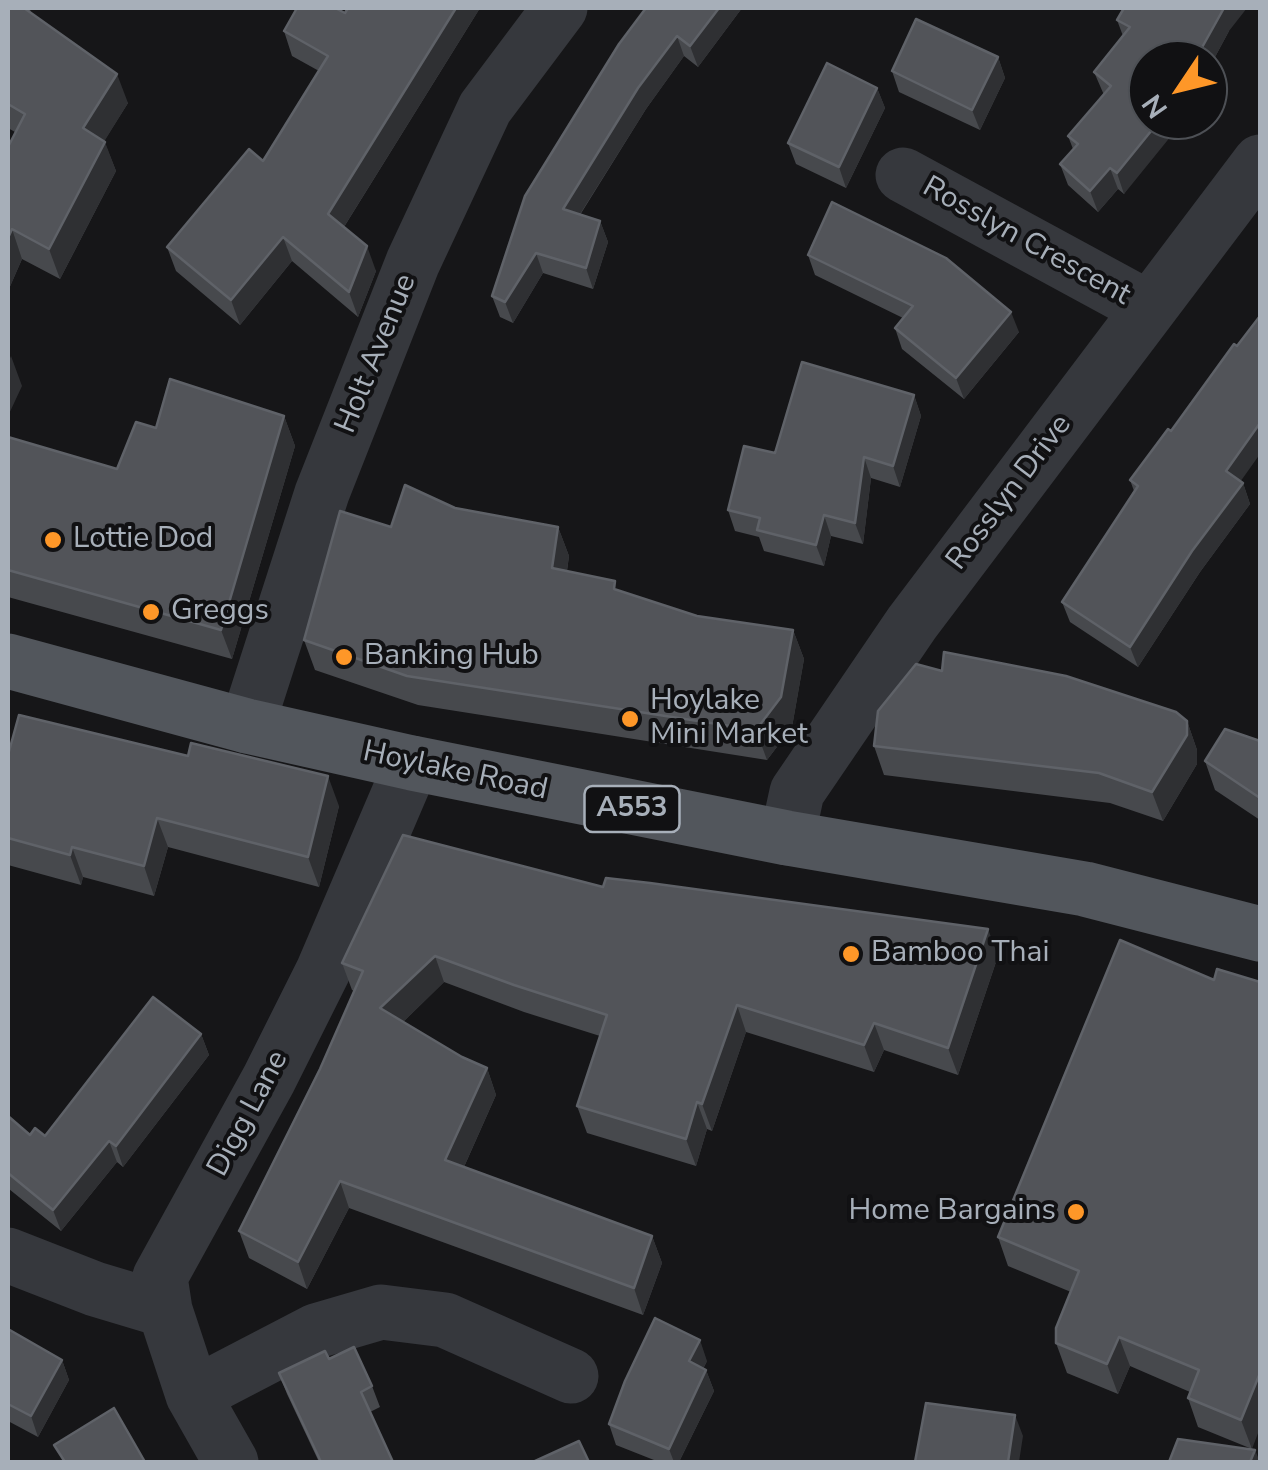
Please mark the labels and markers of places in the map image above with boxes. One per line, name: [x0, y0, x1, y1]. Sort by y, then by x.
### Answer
place label: Lottie Dod: [73, 522, 213, 558]
marker: Lottie Dod: [42, 529, 64, 551]
place label: Greggs: [171, 594, 269, 630]
marker: Greggs: [140, 601, 162, 623]
place label: Banking Hub: [364, 639, 539, 675]
marker: Banking Hub: [333, 646, 355, 668]
place label: Hoylake Mini Market: [650, 684, 808, 754]
marker: Hoylake Mini Market: [619, 708, 641, 730]
place label: Bamboo Thai: [871, 936, 1049, 972]
marker: Bamboo Thai: [840, 943, 862, 965]
place label: Home Bargains: [849, 1194, 1056, 1230]
marker: Home Bargains: [1065, 1201, 1087, 1223]

